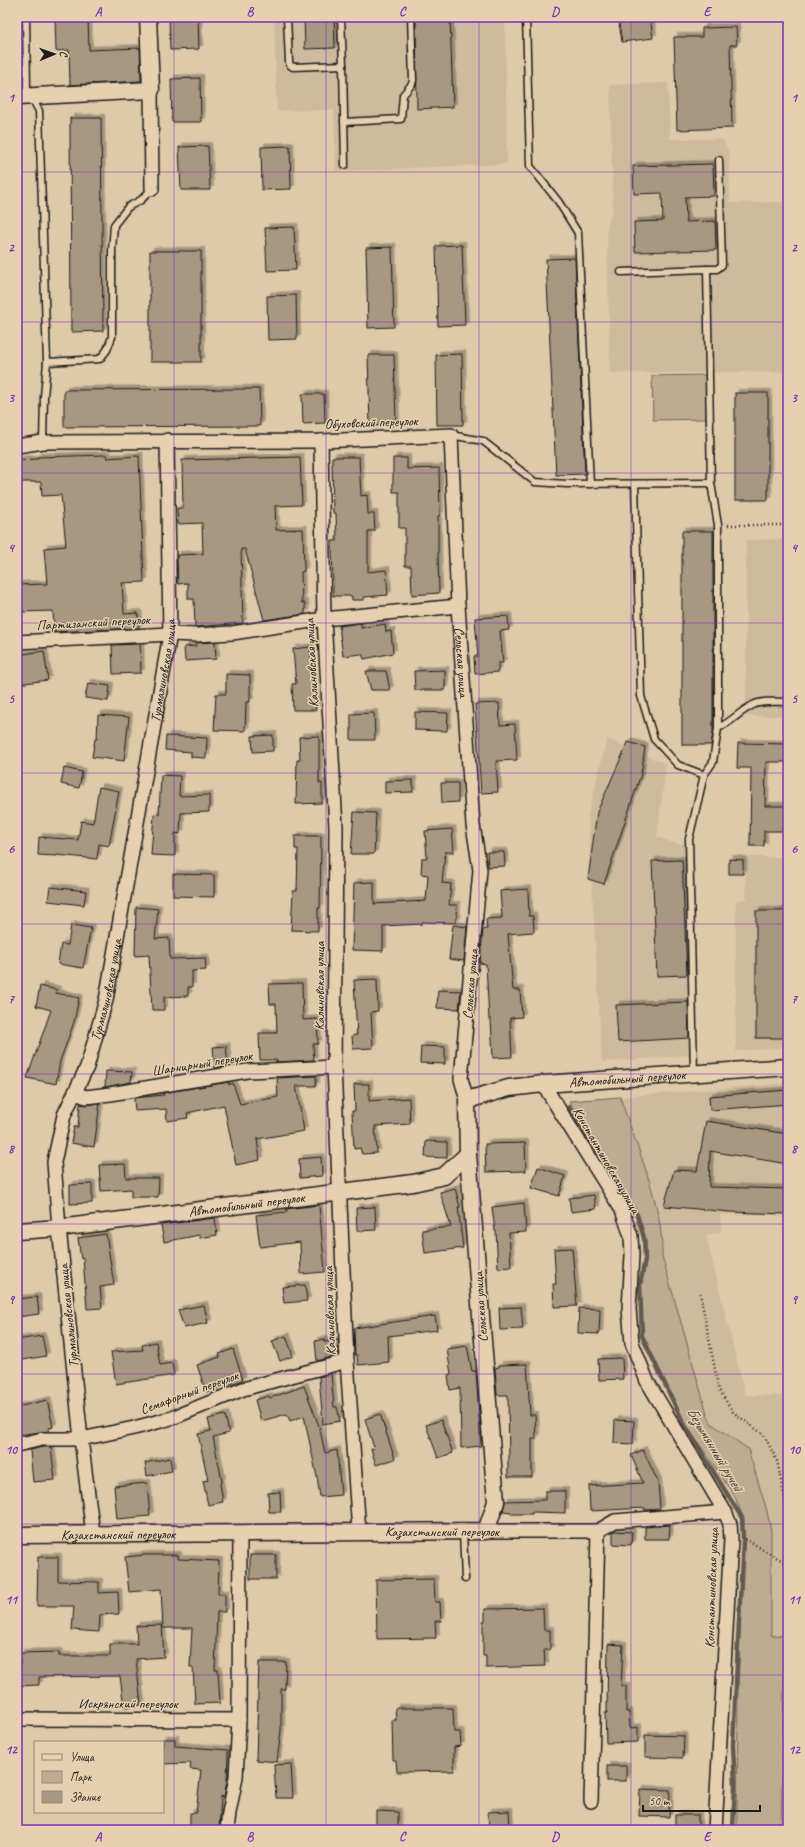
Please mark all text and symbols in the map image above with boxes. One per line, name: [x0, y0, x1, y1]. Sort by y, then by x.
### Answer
text: A: [95, 4, 103, 20]
text: B: [247, 4, 255, 20]
text: C: [399, 4, 407, 20]
text: D: [551, 4, 560, 20]
text: E: [704, 4, 713, 20]
north arrow: [34, 34, 74, 74]
text: С: [57, 51, 71, 58]
text: 1: [8, 90, 16, 106]
text: 1: [791, 90, 799, 106]
text: 2: [8, 240, 15, 256]
text: 2: [791, 240, 798, 256]
text: 3: [8, 390, 15, 406]
text: 3: [791, 390, 798, 406]
street label: Обуховский переулок: [324, 412, 420, 433]
text: 4: [8, 540, 16, 556]
text: 4: [791, 540, 799, 556]
street label: Партизанский переулок: [36, 611, 152, 634]
street label: Калиновская улица: [301, 617, 322, 708]
street label: Турмалиновская улица: [147, 618, 180, 724]
street label: Сельская улица: [450, 627, 472, 699]
text: 5: [8, 691, 15, 707]
text: 5: [791, 691, 798, 707]
text: 6: [8, 841, 15, 857]
text: 6: [791, 841, 798, 857]
street label: Турмалиновская улица: [87, 936, 126, 1043]
street label: Калиновская улица: [311, 940, 328, 1030]
street label: Сельская улица: [459, 947, 482, 1020]
text: 7: [8, 991, 15, 1007]
text: 7: [791, 991, 798, 1007]
street label: Шарнирный переулок: [151, 1047, 255, 1080]
street label: Автомобильный переулок: [568, 1066, 688, 1091]
street label: Константиновская улица: [569, 1104, 645, 1218]
text: 8: [8, 1141, 16, 1157]
text: 8: [791, 1141, 799, 1157]
street label: Автомобильный переулок: [188, 1189, 307, 1220]
street label: Турмалиновская улица: [54, 1262, 82, 1368]
street label: Калиновская улица: [319, 1265, 340, 1356]
street label: Сельская улица: [469, 1270, 491, 1343]
text: 9: [8, 1292, 15, 1308]
text: 9: [791, 1292, 798, 1308]
street label: Семафорный переулок: [138, 1366, 242, 1418]
water label: Безымянный ручей: [682, 1404, 749, 1497]
text: 10: [5, 1442, 18, 1458]
text: 10: [788, 1442, 801, 1458]
street label: Казахстанский переулок: [385, 1523, 501, 1540]
street label: Казахстанский переулок: [61, 1526, 177, 1544]
street label: Константиновская улица: [701, 1526, 722, 1648]
text: 11: [5, 1592, 19, 1608]
text: 11: [788, 1592, 802, 1608]
street label: Искрянский переулок: [78, 1695, 180, 1712]
legend: [34, 1741, 164, 1813]
text: 12: [5, 1742, 18, 1758]
text: 12: [788, 1742, 801, 1758]
text: Улица: [70, 1749, 95, 1765]
text: Парк: [70, 1769, 93, 1785]
scale bar: [643, 1787, 760, 1813]
text: Здание: [70, 1789, 101, 1805]
text: 50 m: [649, 1793, 671, 1809]
text: A: [95, 1829, 103, 1845]
text: B: [247, 1829, 255, 1845]
text: C: [399, 1829, 407, 1845]
text: D: [551, 1829, 560, 1845]
text: E: [704, 1829, 713, 1845]

